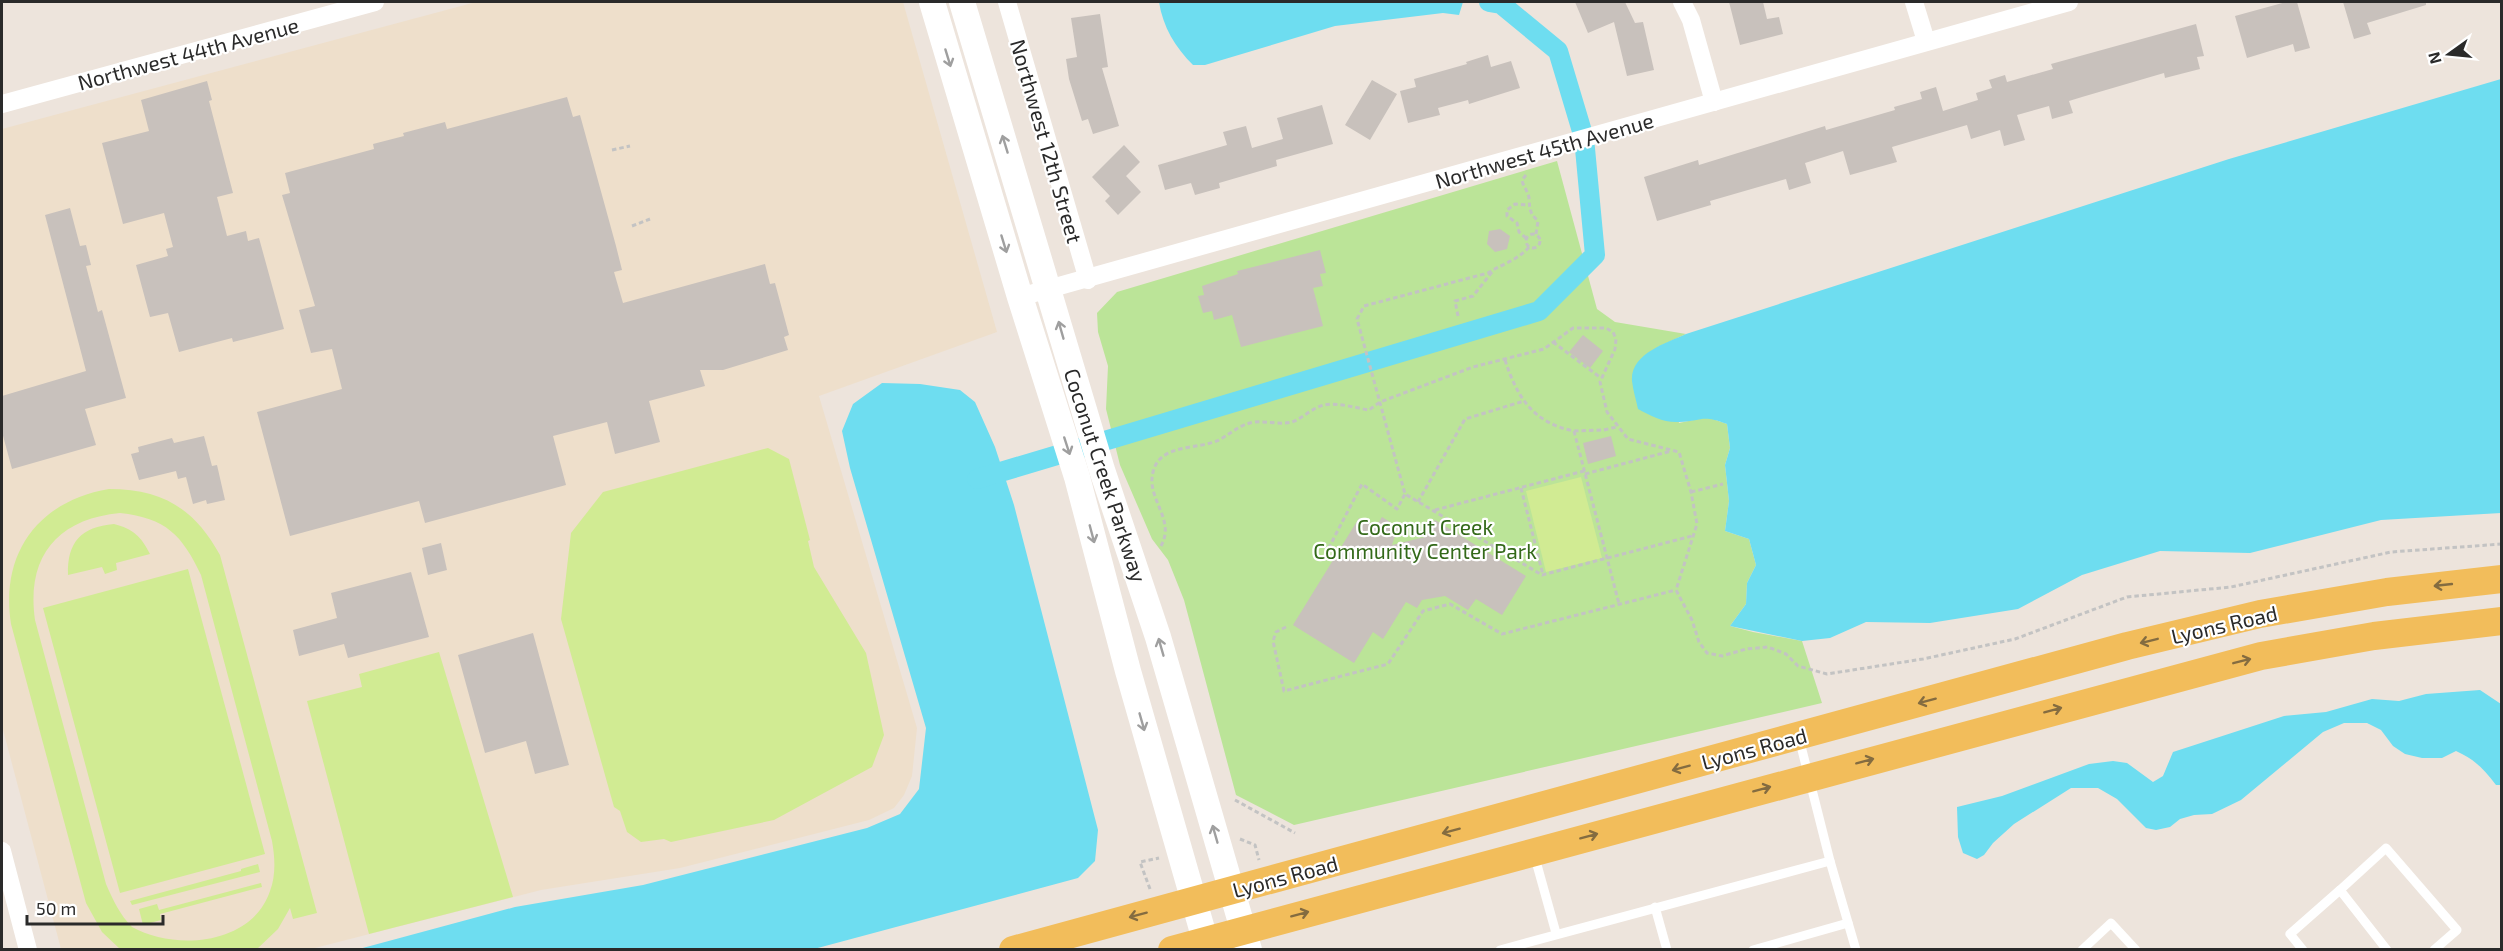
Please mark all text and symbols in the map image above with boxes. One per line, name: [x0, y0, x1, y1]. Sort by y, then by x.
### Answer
street label: Northwest 44th Avenue: [75, 11, 301, 95]
north arrow: [2419, 24, 2479, 84]
street label: Northwest 12th Street: [1006, 36, 1088, 246]
one-way arrow: [943, 48, 954, 67]
text: N: [2423, 50, 2445, 66]
street label: Northwest 45th Avenue: [1432, 107, 1656, 193]
one-way arrow: [999, 134, 1010, 153]
one-way arrow: [999, 234, 1010, 253]
one-way arrow: [1055, 321, 1066, 340]
street label: Coconut Creek Parkway: [1060, 365, 1152, 585]
one-way arrow: [1062, 436, 1073, 455]
park label: Coconut Creek Community Center Park: [1313, 514, 1537, 563]
one-way arrow: [1086, 524, 1098, 543]
one-way arrow: [2434, 580, 2454, 591]
street label: Lyons Road: [2168, 600, 2280, 648]
one-way arrow: [2140, 636, 2159, 647]
one-way arrow: [1155, 638, 1166, 657]
one-way arrow: [2232, 654, 2251, 666]
one-way arrow: [1918, 696, 1937, 707]
one-way arrow: [2043, 704, 2062, 715]
one-way arrow: [1137, 712, 1148, 731]
street label: Lyons Road: [1699, 722, 1809, 774]
one-way arrow: [1855, 755, 1874, 766]
one-way arrow: [1672, 763, 1691, 774]
one-way arrow: [1753, 783, 1772, 794]
one-way arrow: [1209, 825, 1220, 844]
one-way arrow: [1442, 825, 1461, 837]
one-way arrow: [1580, 830, 1599, 842]
street label: Lyons Road: [1230, 850, 1340, 902]
scale bar: [27, 888, 164, 926]
text: 50 m: [36, 897, 76, 919]
one-way arrow: [1290, 908, 1309, 919]
one-way arrow: [1129, 910, 1148, 922]

